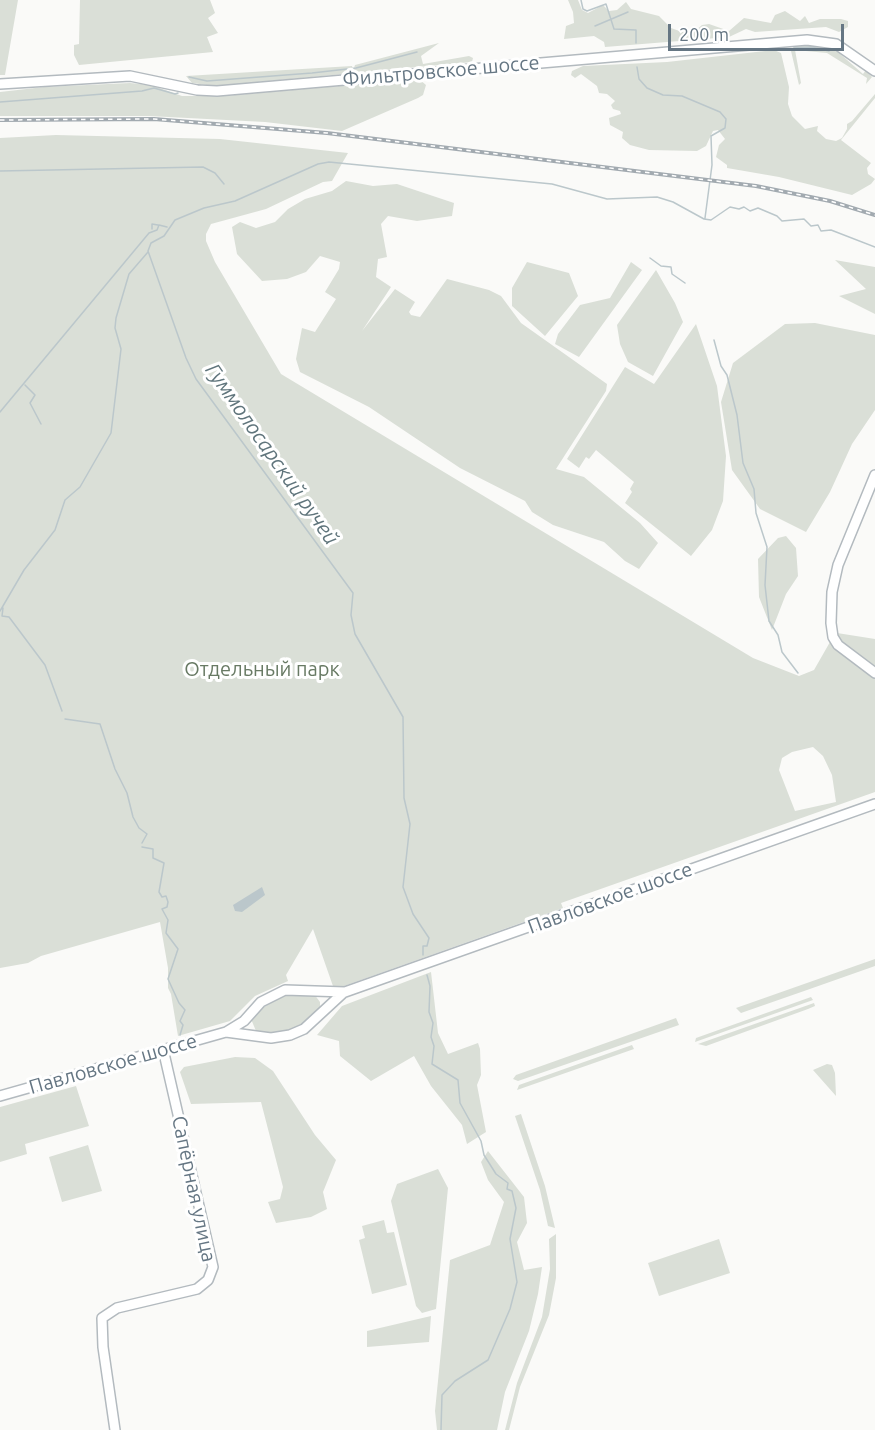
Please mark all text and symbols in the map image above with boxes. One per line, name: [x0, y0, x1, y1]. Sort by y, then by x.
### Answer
scale bar: [671, 12, 846, 50]
text: 200 m: [679, 24, 729, 44]
street label: Фильтровское шоссе: [341, 50, 541, 92]
water label: Гуммолосарский ручей: [200, 358, 344, 550]
park label: Отдельный парк: [184, 657, 340, 681]
street label: Павловское шоссе: [524, 857, 696, 939]
street label: Павловское шоссе: [26, 1029, 200, 1099]
street label: Сапёрная улица: [167, 1114, 221, 1264]

